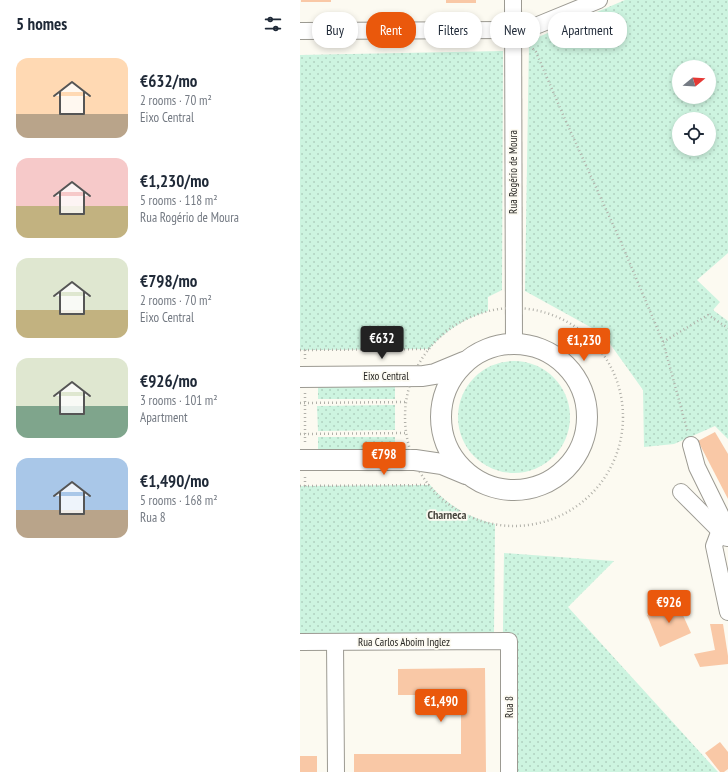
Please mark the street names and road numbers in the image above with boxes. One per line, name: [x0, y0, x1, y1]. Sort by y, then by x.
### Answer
street label: Rua Rogério de Moura: [506, 130, 520, 214]
street label: Eixo Central: [363, 369, 409, 383]
street label: Rua Carlos Aboim Inglez: [358, 635, 450, 649]
street label: Rua 8: [502, 696, 516, 718]

